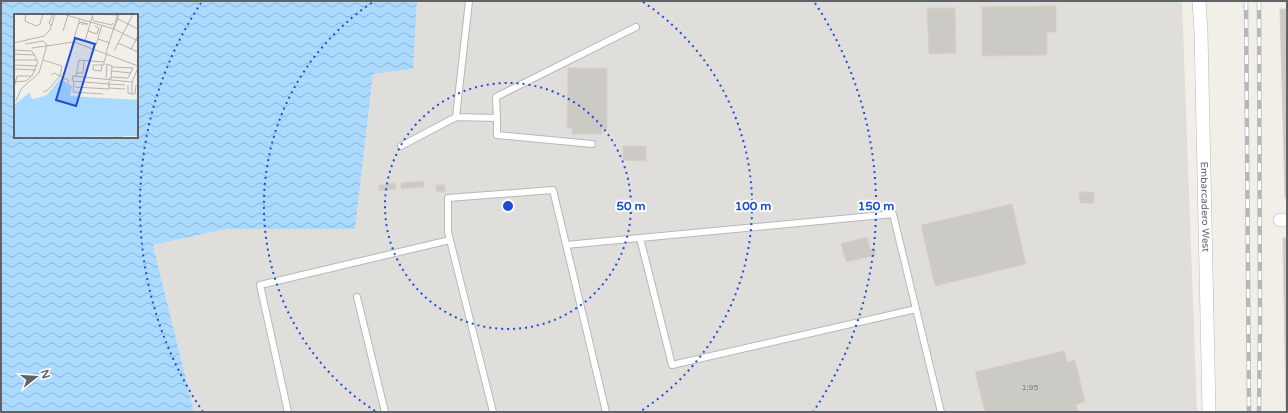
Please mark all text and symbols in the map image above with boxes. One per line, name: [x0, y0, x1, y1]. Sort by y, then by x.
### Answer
inset map: [14, 14, 138, 138]
street label: Embarcadero West: [1198, 162, 1212, 252]
centre of rings: [501, 199, 515, 213]
text: 50 m: [616, 199, 646, 213]
text: 100 m: [735, 199, 771, 213]
text: 150 m: [858, 199, 894, 213]
north arrow: [16, 357, 56, 397]
text: N: [38, 368, 53, 380]
house number: 1;95: [1021, 383, 1039, 392]

